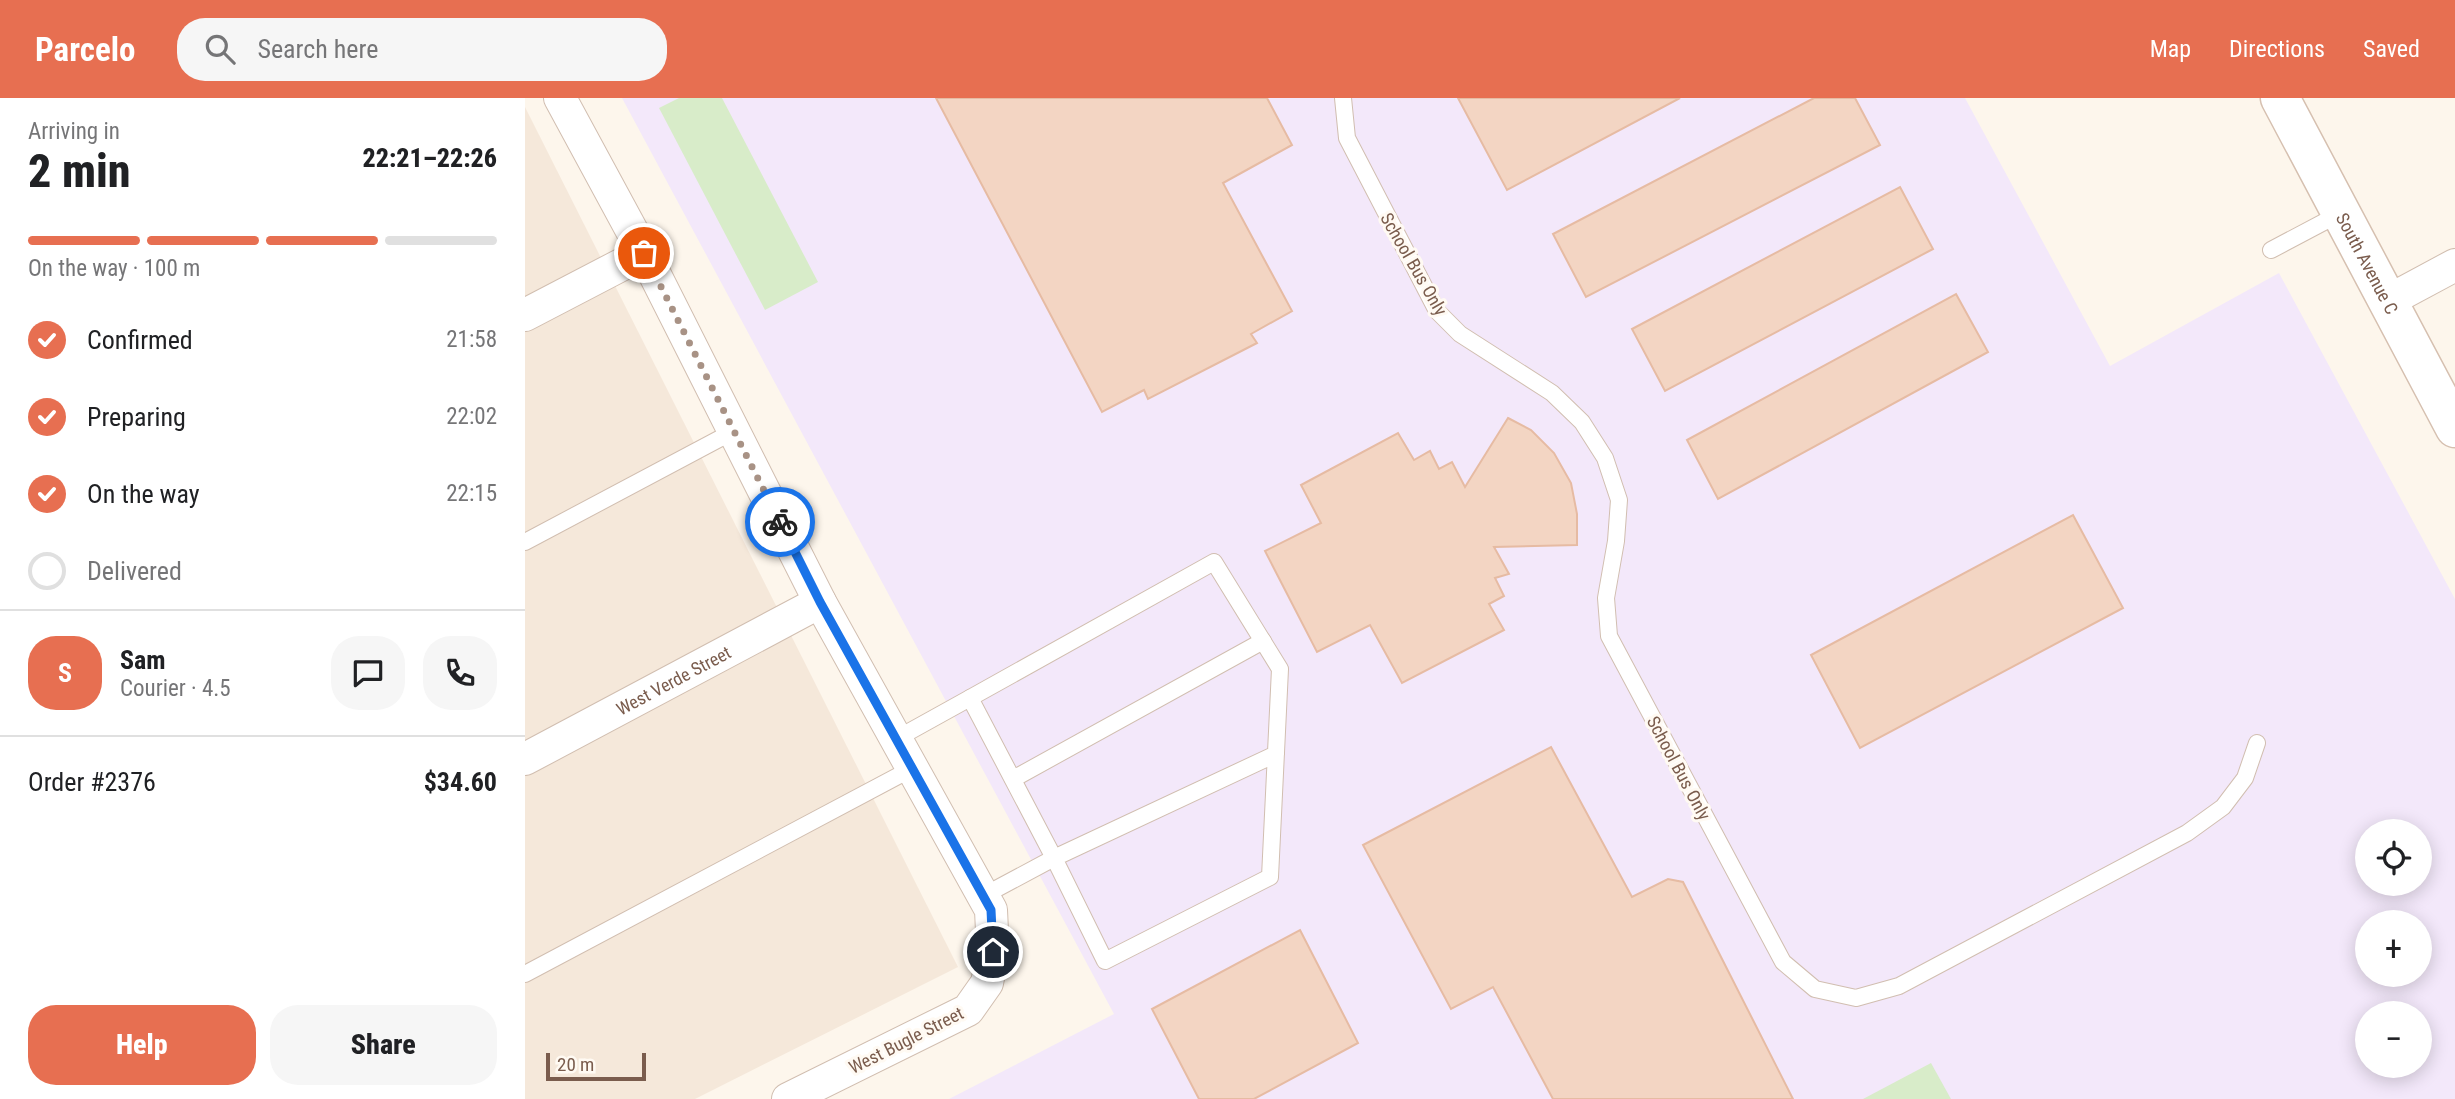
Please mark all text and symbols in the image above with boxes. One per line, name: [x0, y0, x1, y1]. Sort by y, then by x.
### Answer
search box: [177, 18, 667, 81]
text: Parcelo: [35, 30, 135, 69]
icon: search: [201, 30, 239, 68]
text: Search here: [257, 34, 378, 64]
text: Map: [2150, 35, 2191, 63]
text: Directions: [2229, 35, 2325, 63]
text: Saved: [2363, 35, 2420, 63]
text: Arriving in: [28, 118, 120, 145]
text: 22:21–22:26: [363, 143, 497, 173]
text: 2 min: [28, 144, 131, 198]
street label: School Bus Only: [1376, 209, 1452, 319]
street label: South Avenue C: [2332, 209, 2403, 317]
pin: [614, 223, 674, 283]
icon: bag: [625, 234, 663, 272]
text: On the way · 100 m: [28, 255, 200, 282]
icon: check: [28, 321, 66, 359]
text: Confirmed: [87, 325, 193, 355]
text: 21:58: [446, 326, 497, 353]
icon: check: [28, 398, 66, 436]
text: Preparing: [87, 402, 186, 432]
text: 22:02: [446, 403, 497, 430]
icon: check: [28, 475, 66, 513]
text: On the way: [87, 479, 200, 509]
text: 22:15: [446, 480, 497, 507]
courier: [745, 487, 815, 557]
icon: bike: [761, 503, 799, 541]
text: Delivered: [87, 556, 182, 586]
button: chat: [331, 636, 405, 710]
button: phone: [423, 636, 497, 710]
street label: West Verde Street: [612, 641, 734, 719]
text: Sam: [120, 645, 166, 675]
text: S: [58, 658, 72, 688]
text: Courier · 4.5: [120, 675, 231, 702]
street label: School Bus Only: [1643, 712, 1715, 824]
text: Order #2376: [28, 767, 156, 797]
text: $34.60: [424, 767, 497, 797]
map controls: [2355, 819, 2432, 1078]
button: locate: [2355, 819, 2432, 896]
button: +: [2355, 910, 2432, 987]
pin: [963, 922, 1023, 982]
icon: home: [974, 933, 1012, 971]
button: −: [2355, 1001, 2432, 1078]
street label: West Bugle Street: [845, 1002, 967, 1078]
button: Help: [28, 1005, 256, 1085]
button: Share: [270, 1005, 497, 1085]
scale bar: [546, 1050, 646, 1082]
text: 20 m: [557, 1053, 594, 1076]

